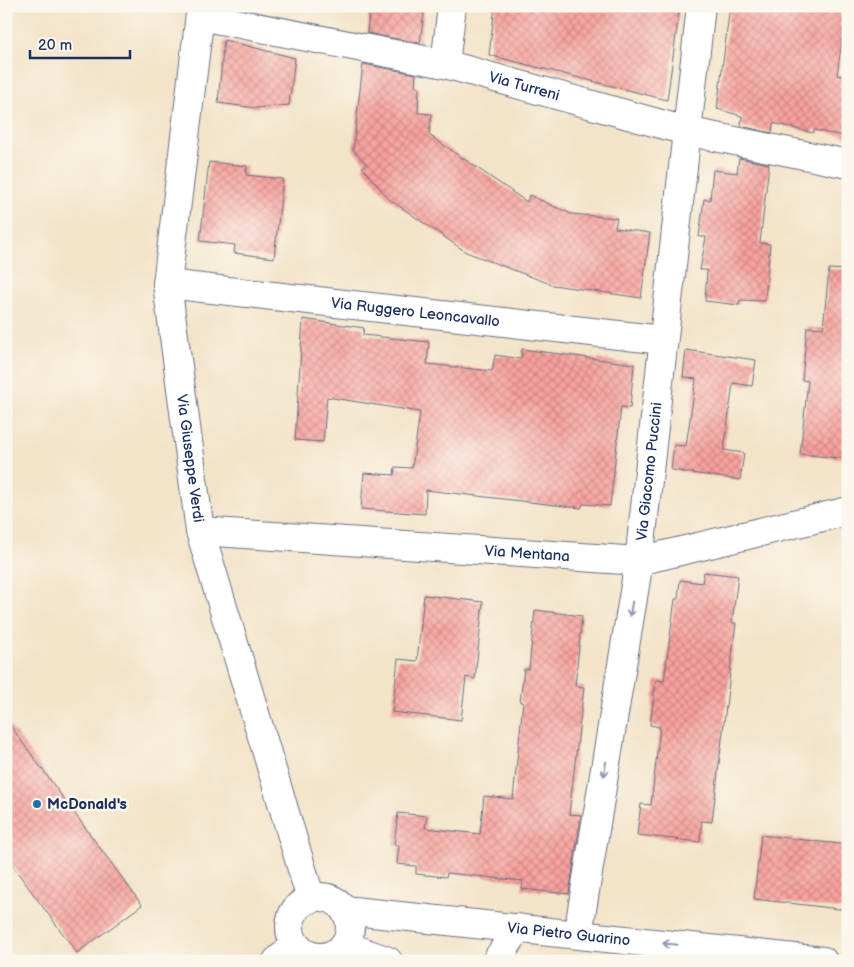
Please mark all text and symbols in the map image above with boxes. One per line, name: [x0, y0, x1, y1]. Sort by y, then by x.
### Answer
scale bar: [30, 28, 130, 60]
text: 20 m: [38, 36, 72, 55]
street label: Via Turreni: [487, 67, 562, 105]
street label: Via Ruggero Leoncavallo: [330, 293, 501, 331]
street label: Via Giuseppe Verdi: [172, 393, 208, 524]
street label: Via Giacomo Puccini: [632, 401, 666, 542]
street label: Via Mentana: [484, 541, 570, 566]
one-way arrow: [625, 600, 635, 616]
one-way arrow: [599, 761, 609, 777]
place label: McDonald's: [47, 795, 127, 814]
marker: McDonald's: [31, 798, 43, 810]
street label: Via Pietro Guarino: [506, 918, 631, 950]
one-way arrow: [662, 939, 678, 949]

